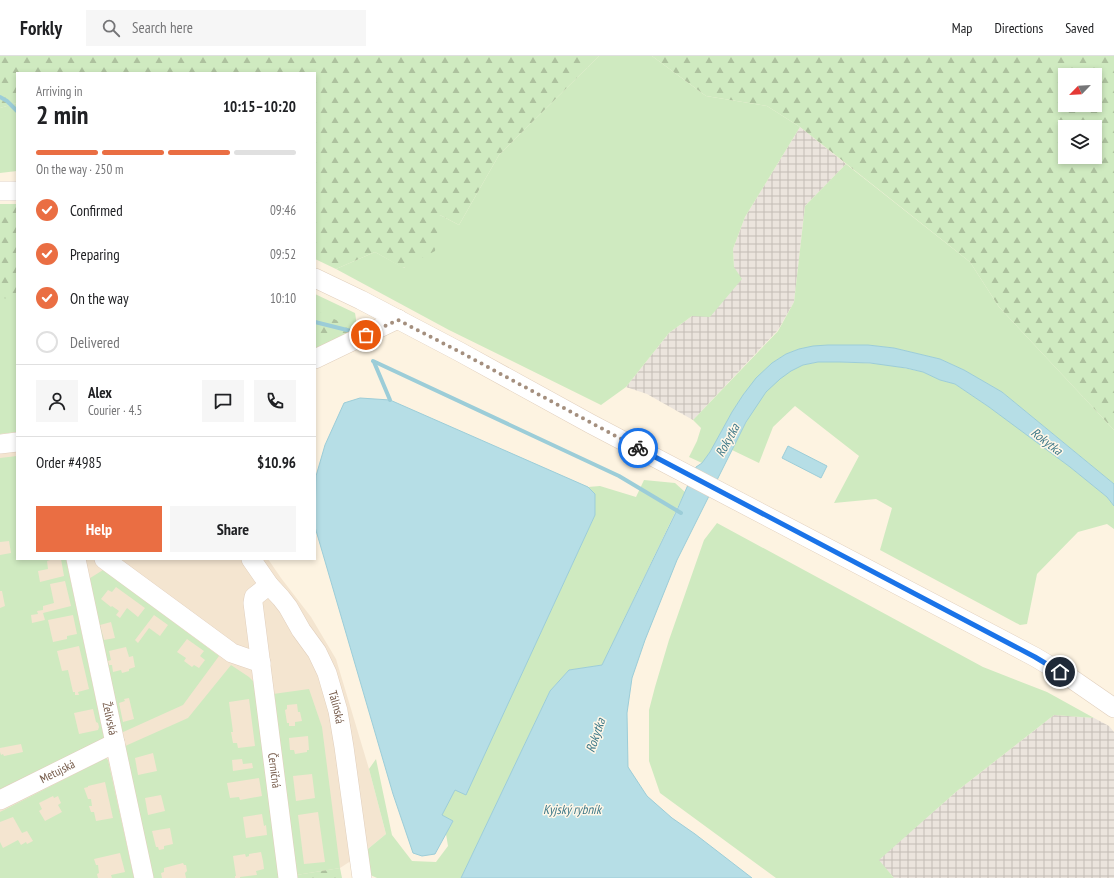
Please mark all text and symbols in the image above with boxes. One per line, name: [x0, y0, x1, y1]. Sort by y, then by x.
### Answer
search box: [86, 10, 366, 46]
text: Forkly: [20, 16, 62, 40]
icon: search: [100, 17, 122, 39]
text: Search here: [132, 18, 193, 37]
text: Map: [952, 19, 972, 37]
text: Directions: [994, 19, 1043, 37]
text: Saved: [1065, 19, 1094, 37]
north arrow: [1058, 68, 1102, 112]
map controls: [1058, 68, 1102, 164]
text: Arriving in: [36, 83, 83, 100]
text: 10:15–10:20: [223, 97, 296, 116]
text: 2 min: [36, 98, 89, 131]
button: layers: [1058, 120, 1102, 164]
text: On the way · 250 m: [36, 161, 123, 178]
icon: check: [36, 199, 58, 221]
text: Confirmed: [70, 201, 123, 220]
text: 09:46: [270, 202, 296, 219]
icon: check: [36, 243, 58, 265]
text: Preparing: [70, 245, 120, 264]
text: 09:52: [270, 246, 296, 263]
icon: check: [36, 287, 58, 309]
text: On the way: [70, 289, 129, 308]
text: 10:10: [270, 290, 296, 307]
pin: [349, 318, 383, 352]
icon: bag: [355, 324, 377, 346]
text: Delivered: [70, 333, 120, 352]
button: person: [36, 380, 78, 422]
button: chat: [202, 380, 244, 422]
button: phone: [254, 380, 296, 422]
text: Alex: [88, 383, 112, 402]
text: Courier · 4.5: [88, 402, 142, 419]
water label: Rokytka: [711, 420, 744, 460]
water label: Rokytka: [1028, 424, 1066, 459]
courier: [618, 428, 658, 468]
icon: bike: [627, 437, 649, 459]
text: Order #4985: [36, 453, 102, 472]
text: $10.96: [257, 453, 296, 472]
button: Help: [36, 506, 162, 552]
button: Share: [170, 506, 296, 552]
pin: [1043, 655, 1077, 689]
icon: home: [1049, 661, 1071, 683]
street label: Tálínská: [325, 689, 348, 725]
street label: Želivská: [99, 700, 121, 736]
water label: Rokytka: [582, 715, 609, 755]
street label: Černičná: [265, 752, 285, 789]
street label: Metujská: [37, 756, 77, 786]
water label: Kyjský rybník: [543, 801, 603, 818]

